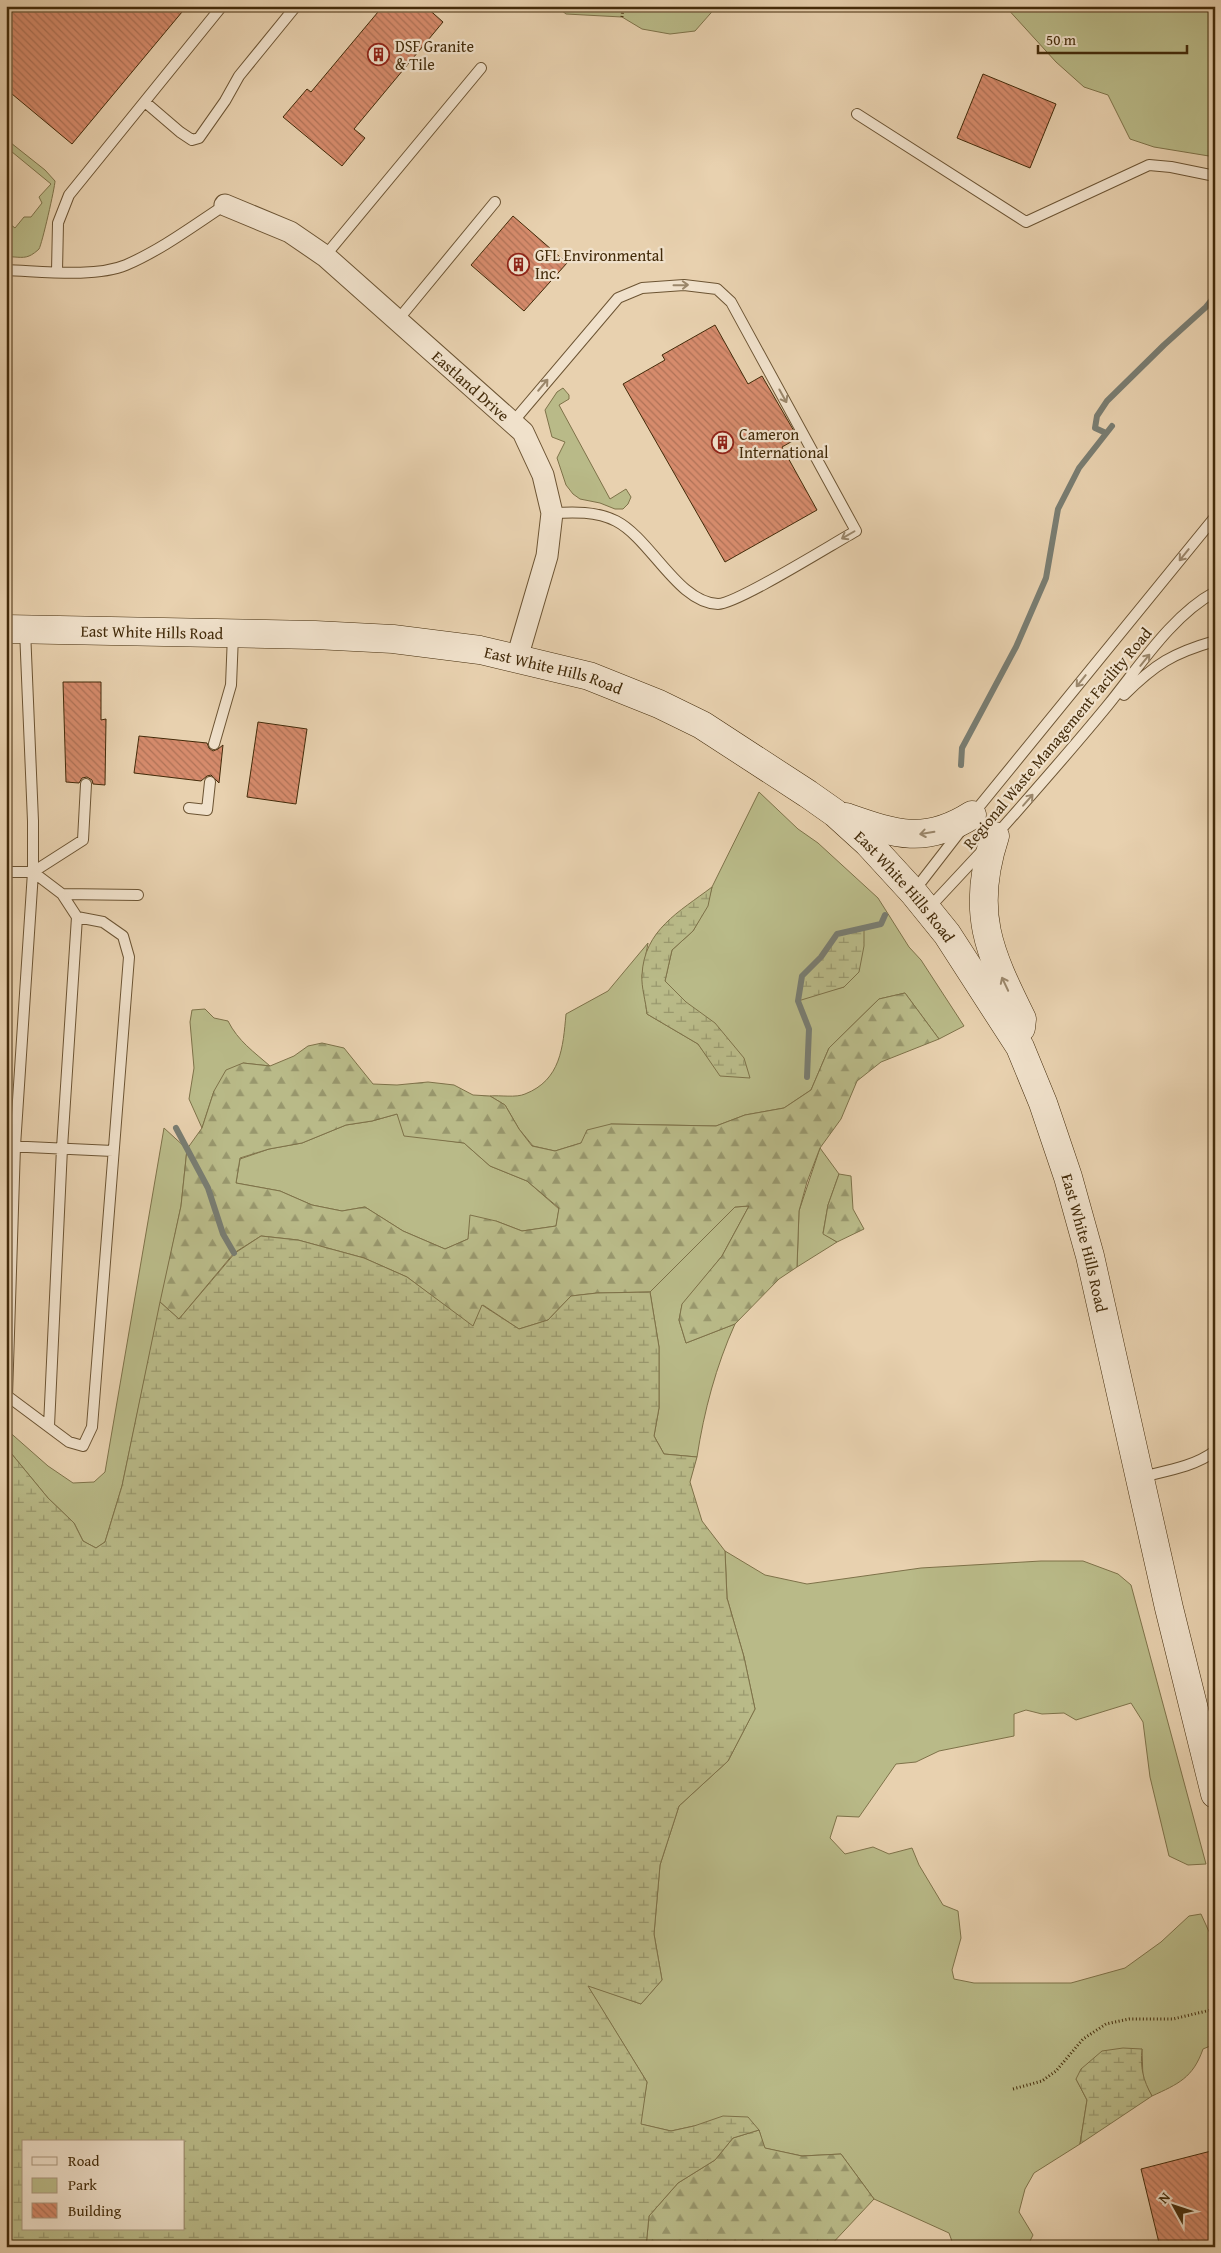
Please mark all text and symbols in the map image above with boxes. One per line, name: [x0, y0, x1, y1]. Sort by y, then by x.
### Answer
scale bar: [1038, 22, 1187, 54]
text: 50 m: [1046, 29, 1077, 50]
place label: DSF Granite & Tile: [395, 34, 474, 76]
building icon: DSF Granite & Tile: [367, 43, 391, 67]
place label: GFL Environmental Inc.: [535, 243, 664, 285]
building icon: GFL Environmental Inc.: [507, 252, 531, 276]
one-way arrow: [673, 281, 689, 290]
street label: Eastland Drive: [427, 345, 515, 427]
one-way arrow: [538, 379, 549, 392]
one-way arrow: [778, 388, 788, 403]
place label: Cameron International: [739, 422, 829, 464]
building icon: Cameron International: [711, 431, 735, 455]
one-way arrow: [841, 530, 856, 540]
one-way arrow: [1178, 548, 1189, 561]
street label: East White Hills Road: [80, 618, 224, 645]
street label: Regional Waste Management Facility Road: [957, 622, 1157, 854]
street label: East White Hills Road: [482, 639, 627, 700]
one-way arrow: [1139, 654, 1150, 667]
one-way arrow: [1076, 674, 1087, 687]
one-way arrow: [1022, 793, 1033, 806]
street label: East White Hills Road: [849, 824, 961, 947]
one-way arrow: [920, 829, 936, 839]
one-way arrow: [999, 977, 1009, 992]
street label: East White Hills Road: [1056, 1171, 1114, 1315]
legend: [22, 2140, 185, 2230]
text: Road: [68, 2150, 99, 2171]
text: Park: [68, 2174, 97, 2195]
north arrow: [1148, 2180, 1198, 2230]
text: N: [1153, 2187, 1175, 2208]
text: Building: [68, 2200, 122, 2221]

